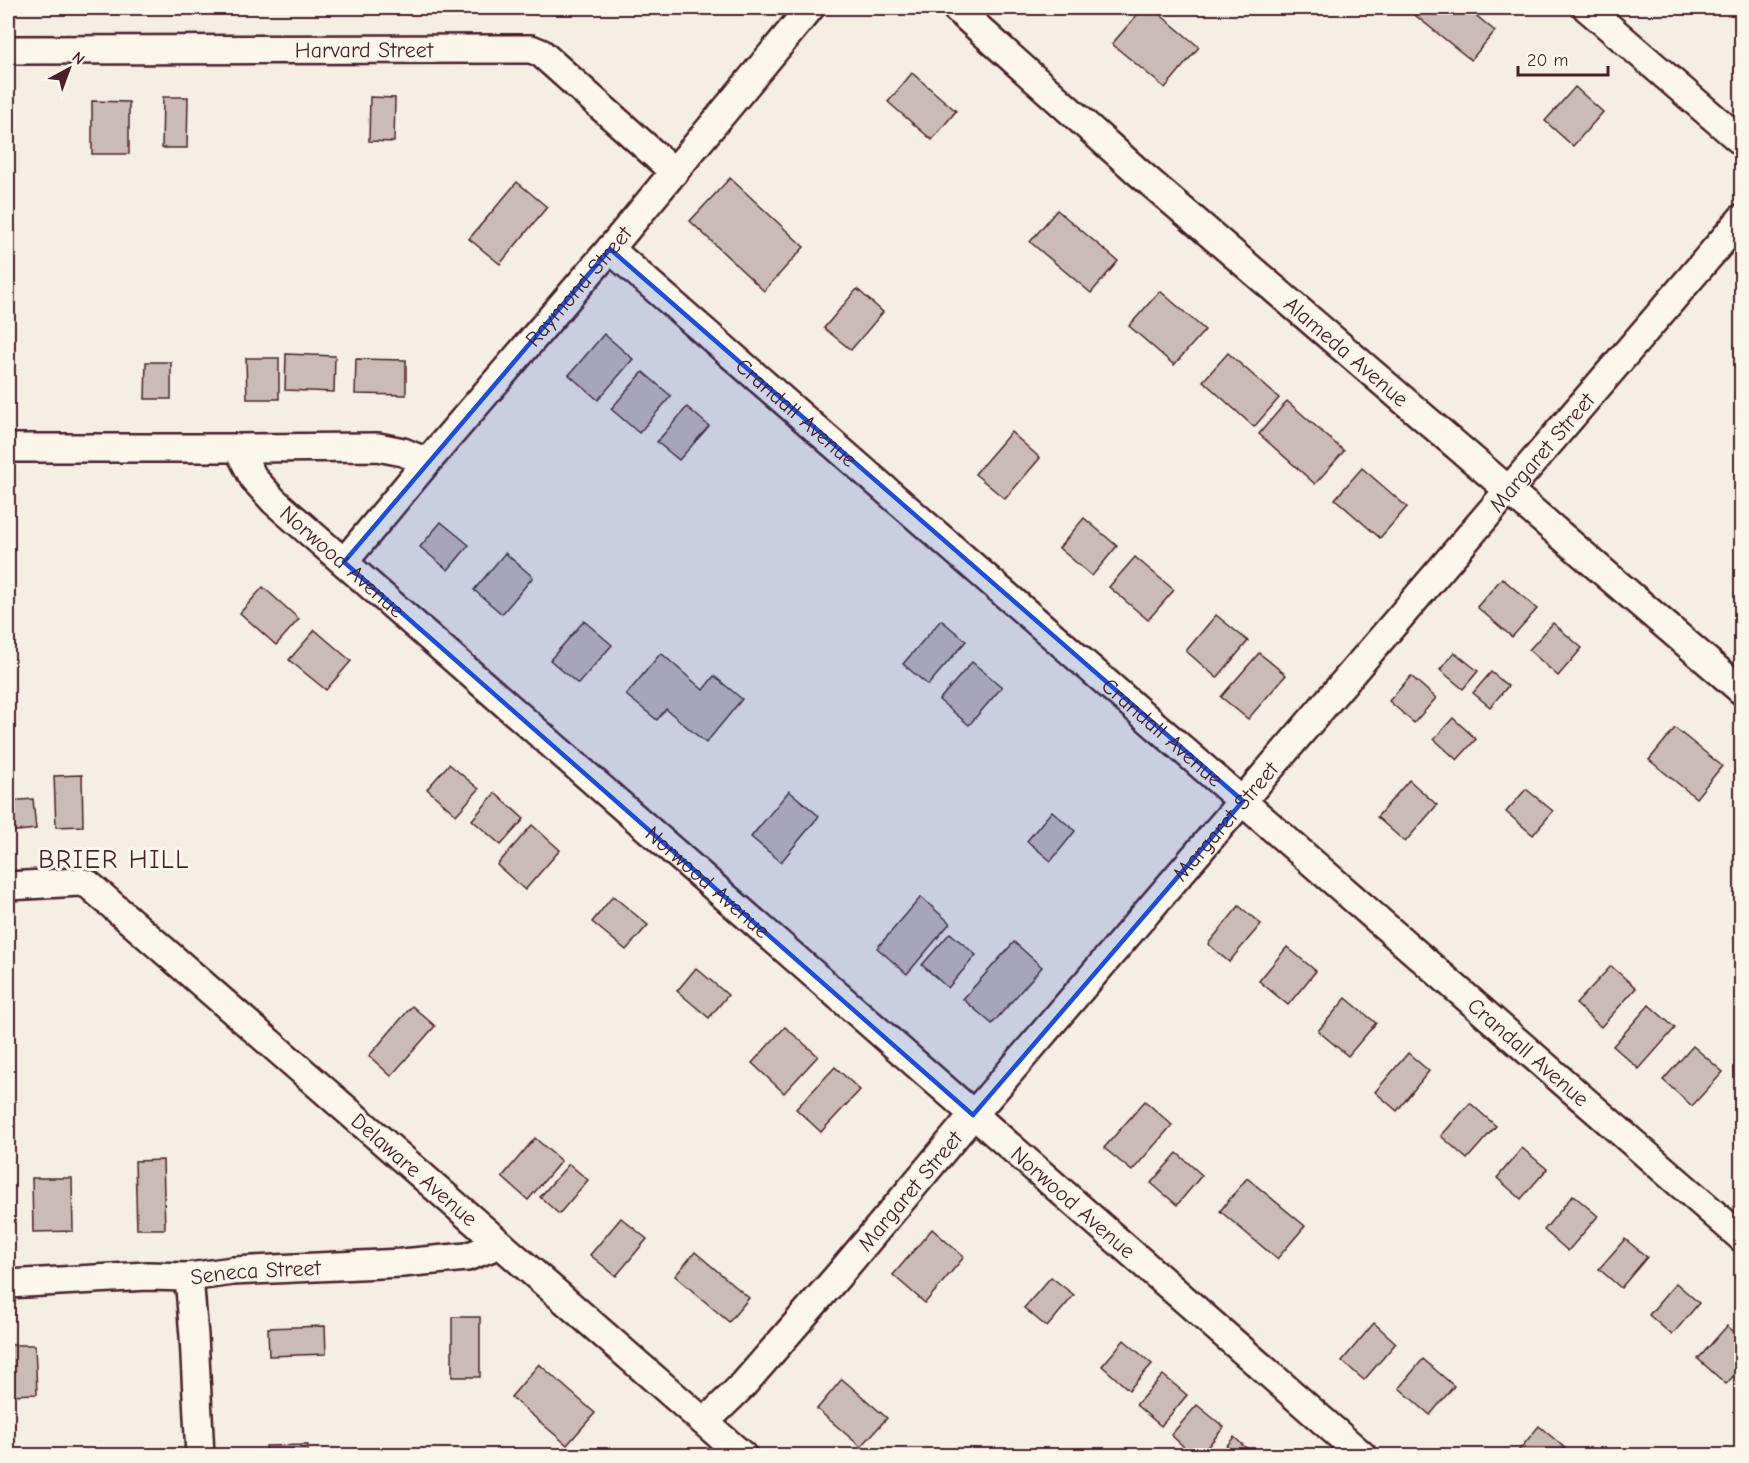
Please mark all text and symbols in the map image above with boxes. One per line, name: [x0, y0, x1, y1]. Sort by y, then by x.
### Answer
street label: Harvard Street: [295, 37, 434, 63]
north arrow: [39, 39, 99, 99]
scale bar: [1518, 39, 1608, 77]
text: N: [68, 48, 88, 69]
text: 20 m: [1527, 50, 1568, 71]
street label: Raymond Street: [520, 221, 638, 352]
street label: Alameda Avenue: [1278, 291, 1413, 413]
street label: Crandall Avenue: [730, 353, 862, 473]
street label: Margaret Street: [1484, 387, 1601, 518]
street label: Norwood Avenue: [274, 500, 410, 624]
street label: Crandall Avenue: [1096, 673, 1228, 793]
street label: Margaret Street: [1167, 756, 1285, 887]
street label: Norwood Avenue: [640, 821, 775, 944]
district label: BRIER HILL: [38, 845, 190, 875]
street label: Crandall Avenue: [1462, 992, 1594, 1112]
street label: Delaware Avenue: [346, 1108, 482, 1232]
street label: Margaret Street: [852, 1125, 969, 1257]
street label: Norwood Avenue: [1005, 1141, 1140, 1264]
street label: Seneca Street: [189, 1255, 322, 1291]

